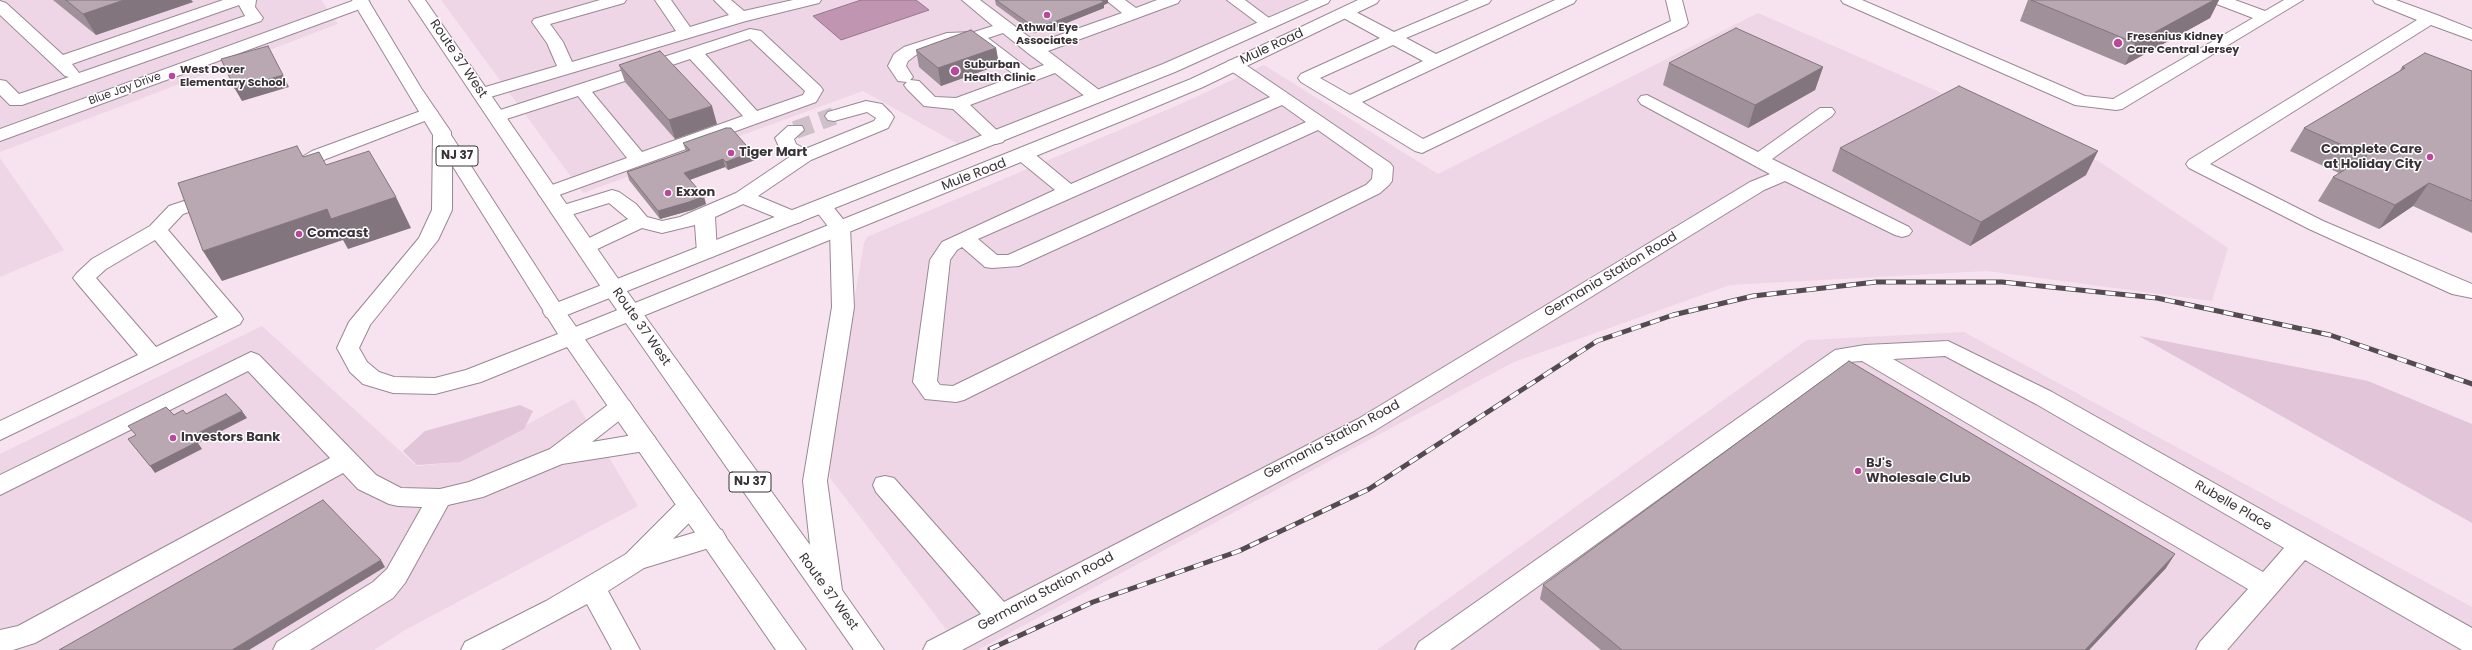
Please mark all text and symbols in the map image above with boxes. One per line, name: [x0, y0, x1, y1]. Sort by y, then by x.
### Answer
marker: Athwal Eye Associates: [1042, 10, 1052, 20]
street label: Route 37 West: [426, 17, 490, 101]
place label: Athwal Eye Associates: [1016, 21, 1078, 47]
street label: Mule Road: [1238, 26, 1306, 68]
place label: Fresenius Kidney Care Central Jersey: [2127, 30, 2239, 56]
marker: Fresenius Kidney Care Central Jersey: [2112, 37, 2124, 49]
place label: Suburban Health Clinic: [964, 58, 1036, 84]
place label: West Dover Elementary School: [180, 63, 286, 89]
marker: Suburban Health Clinic: [949, 65, 961, 77]
street label: Blue Jay Drive: [87, 70, 163, 108]
marker: West Dover Elementary School: [167, 71, 177, 81]
place label: Complete Care at Holiday City: [2321, 142, 2422, 173]
place label: Tiger Mart: [739, 145, 807, 161]
road number: NJ 37: [436, 146, 478, 166]
marker: Tiger Mart: [726, 148, 736, 158]
marker: Complete Care at Holiday City: [2425, 152, 2435, 162]
street label: Mule Road: [939, 156, 1009, 194]
place label: Exxon: [676, 185, 715, 201]
marker: Exxon: [663, 188, 673, 198]
place label: Comcast: [307, 226, 368, 242]
marker: Comcast: [294, 229, 304, 239]
street label: Germania Station Road: [1542, 229, 1680, 321]
street label: Route 37 West: [608, 285, 674, 369]
street label: Germania Station Road: [1261, 397, 1403, 483]
place label: Investors Bank: [181, 430, 280, 446]
marker: Investors Bank: [168, 433, 178, 443]
place label: BJ's Wholesale Club: [1866, 456, 1971, 487]
marker: BJ's Wholesale Club: [1853, 466, 1863, 476]
road number: NJ 37: [729, 472, 771, 492]
street label: Rubelle Place: [2192, 478, 2274, 534]
street label: Germania Station Road: [975, 549, 1117, 635]
street label: Route 37 West: [795, 550, 861, 634]

